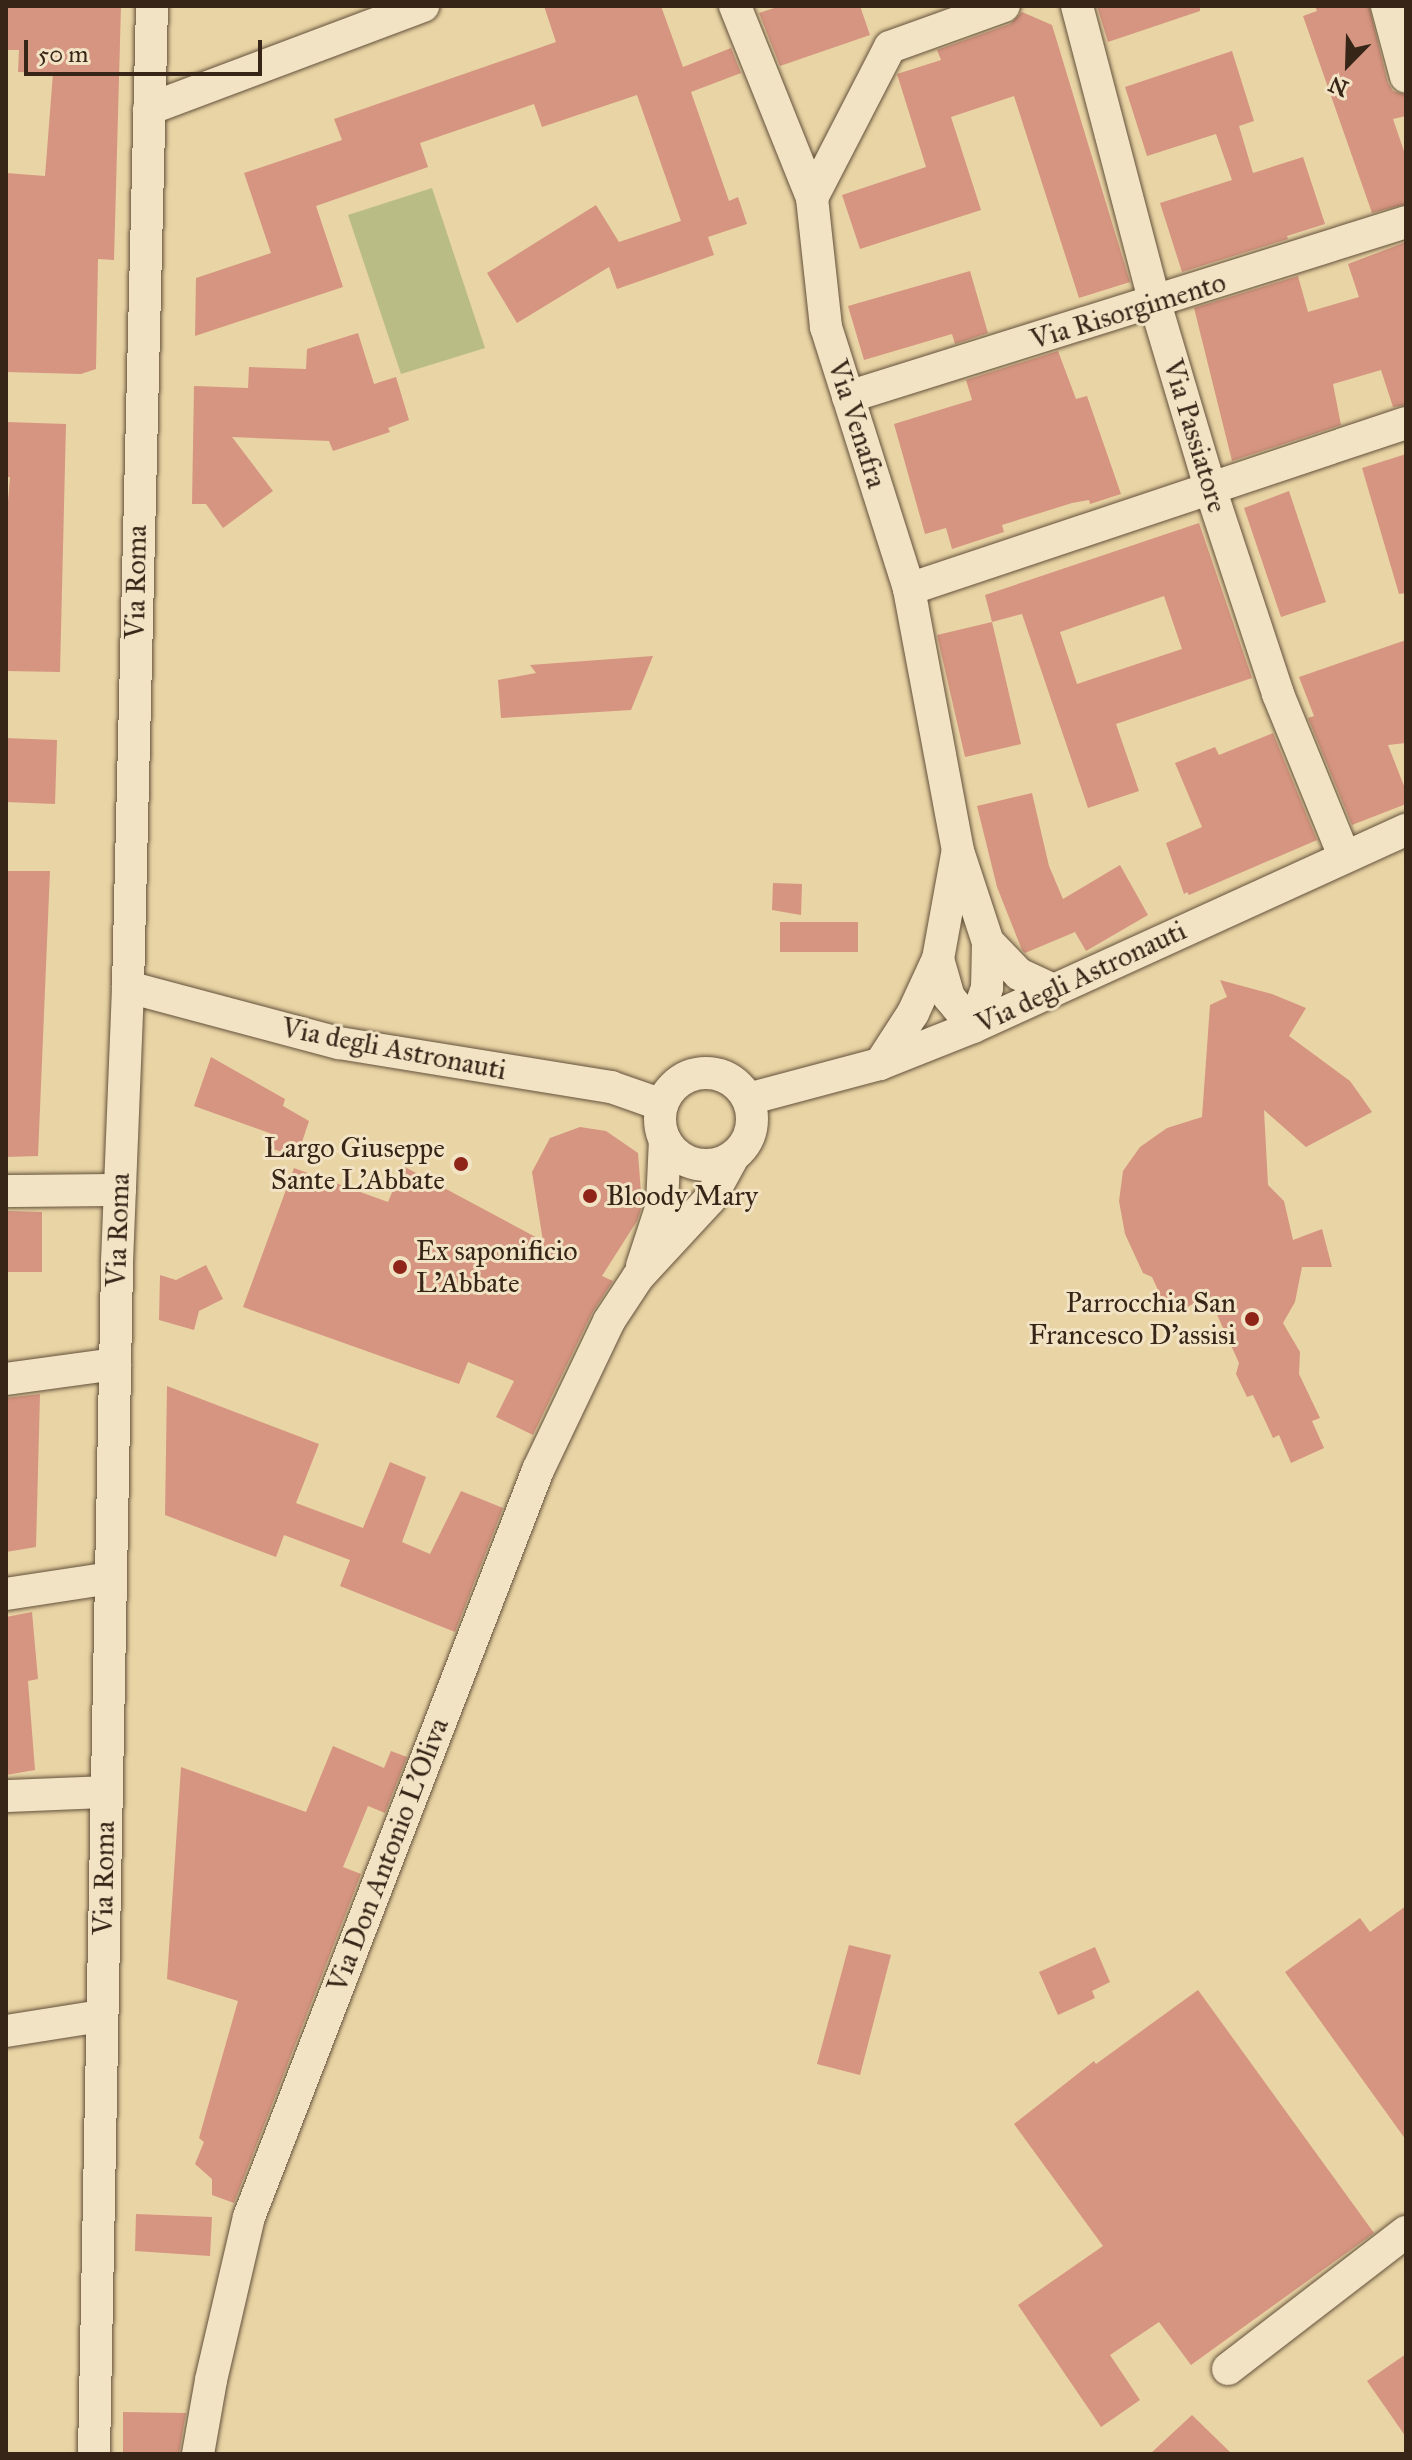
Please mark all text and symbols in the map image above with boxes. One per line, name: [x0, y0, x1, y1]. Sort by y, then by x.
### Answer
scale bar: [28, 24, 266, 74]
north arrow: [1308, 24, 1388, 104]
text: 50 m: [38, 39, 88, 69]
text: N: [1325, 70, 1352, 103]
street label: Via Risorgimento: [1026, 265, 1230, 357]
street label: Via Passiatore: [1156, 355, 1234, 517]
street label: Via Venafra: [820, 356, 894, 492]
street label: Via Roma: [118, 525, 154, 639]
street label: Via degli Astronauti: [970, 914, 1192, 1040]
street label: Via degli Astronauti: [279, 1011, 509, 1087]
place label: Largo Giuseppe Sante L'Abbate: [264, 1131, 445, 1197]
marker: Largo Giuseppe Sante L'Abbate: [452, 1155, 470, 1173]
street label: Via Roma: [99, 1172, 137, 1288]
place label: Bloody Mary: [606, 1179, 758, 1213]
marker: Bloody Mary: [581, 1187, 599, 1205]
place label: Ex saponificio L'Abbate: [416, 1234, 578, 1300]
marker: Ex saponificio L'Abbate: [391, 1258, 409, 1276]
place label: Parrocchia San Francesco D'assisi: [1028, 1286, 1236, 1352]
marker: Parrocchia San Francesco D'assisi: [1243, 1310, 1261, 1328]
street label: Via Don Antonio L'Oliva: [320, 1713, 456, 1997]
street label: Via Roma: [86, 1821, 122, 1935]

